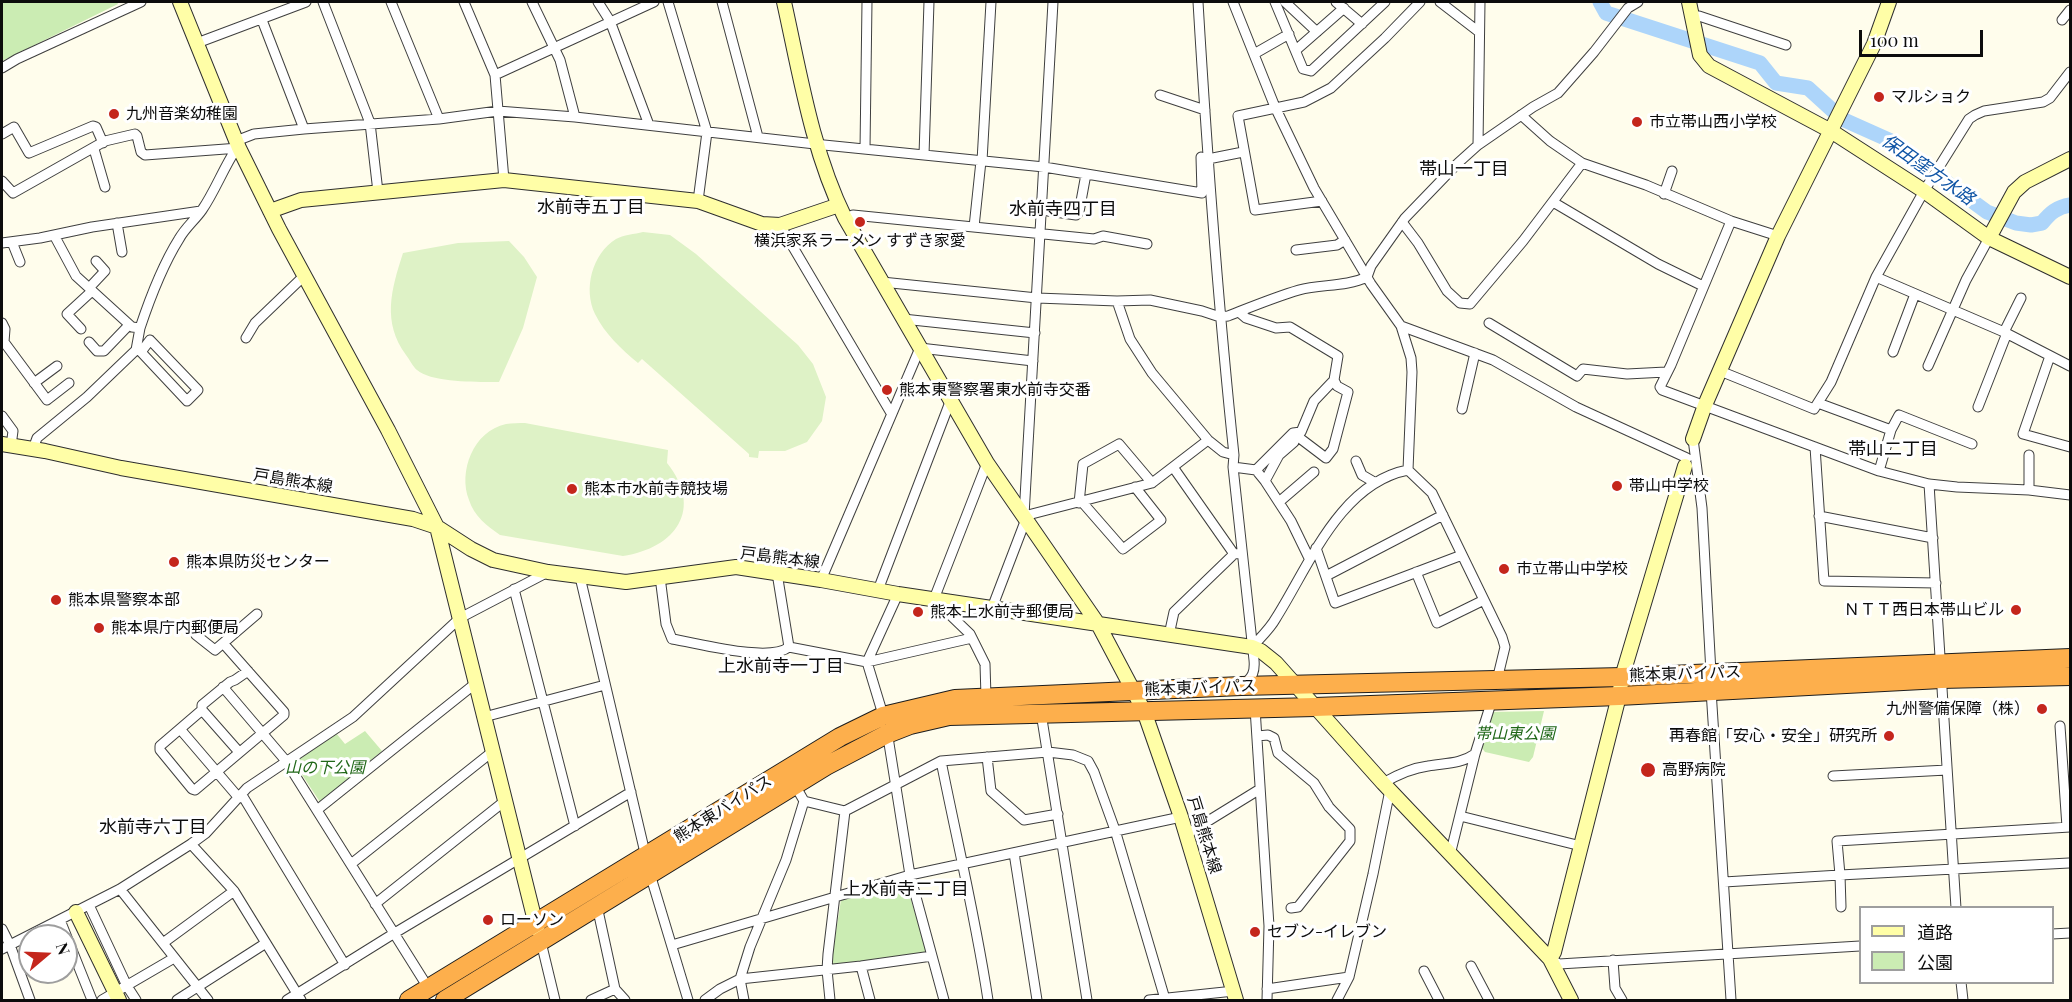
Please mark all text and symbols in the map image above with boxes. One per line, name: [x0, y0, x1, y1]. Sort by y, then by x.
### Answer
scale bar: [1862, 18, 1986, 56]
text: 100 m: [1870, 28, 1919, 52]
place label: マルショク: [1891, 87, 1971, 107]
marker: マルショク: [1872, 90, 1886, 104]
place label: 九州音楽幼稚園: [126, 104, 238, 124]
marker: 九州音楽幼稚園: [107, 107, 121, 121]
place label: 市立帯山西小学校: [1649, 112, 1777, 132]
marker: 市立帯山西小学校: [1630, 115, 1644, 129]
water label: 保田窪方水路: [1878, 130, 1978, 210]
district label: 帯山一丁目: [1419, 158, 1509, 180]
district label: 水前寺五丁目: [537, 196, 645, 218]
district label: 水前寺四丁目: [1009, 198, 1117, 220]
marker: 横浜家系ラーメン すずき家愛: [853, 215, 867, 229]
place label: 横浜家系ラーメン すずき家愛: [754, 231, 966, 251]
place label: 熊本東警察署東水前寺交番: [899, 380, 1091, 400]
marker: 熊本東警察署東水前寺交番: [880, 383, 894, 397]
district label: 帯山二丁目: [1848, 438, 1938, 460]
street label: 戸島熊本線: [252, 465, 334, 497]
place label: 帯山中学校: [1629, 476, 1709, 496]
place label: 熊本市水前寺競技場: [584, 479, 728, 499]
marker: 帯山中学校: [1610, 479, 1624, 493]
marker: 熊本市水前寺競技場: [565, 482, 579, 496]
street label: 戸島熊本線: [739, 544, 821, 572]
place label: 熊本県防災センター: [186, 552, 330, 572]
marker: 熊本県防災センター: [167, 555, 181, 569]
place label: 市立帯山中学校: [1516, 559, 1628, 579]
marker: 市立帯山中学校: [1497, 562, 1511, 576]
place label: 熊本県警察本部: [68, 590, 180, 610]
marker: 熊本県警察本部: [49, 593, 63, 607]
place label: ＮＴＴ西日本帯山ビル: [1844, 600, 2004, 620]
place label: 熊本上水前寺郵便局: [930, 602, 1074, 622]
marker: ＮＴＴ西日本帯山ビル: [2009, 603, 2023, 617]
marker: 熊本上水前寺郵便局: [911, 605, 925, 619]
place label: 熊本県庁内郵便局: [111, 618, 239, 638]
marker: 熊本県庁内郵便局: [92, 621, 106, 635]
district label: 上水前寺一丁目: [718, 655, 844, 677]
street label: 熊本東バイパス: [1629, 662, 1741, 686]
street label: 熊本東バイパス: [1144, 676, 1256, 700]
place label: 九州警備保障（株）: [1886, 699, 2030, 719]
marker: 九州警備保障（株）: [2035, 702, 2049, 716]
park label: 帯山東公園: [1475, 724, 1555, 744]
place label: 再春館「安心・安全」研究所: [1669, 726, 1877, 746]
marker: 再春館「安心・安全」研究所: [1882, 729, 1896, 743]
park label: 山の下公園: [285, 758, 365, 778]
place label: 高野病院: [1662, 760, 1726, 780]
marker: 高野病院: [1639, 761, 1657, 779]
street label: 熊本東バイパス: [670, 771, 776, 847]
street label: 戸島熊本線: [1183, 794, 1225, 876]
district label: 水前寺六丁目: [99, 816, 207, 838]
district label: 上水前寺二丁目: [843, 878, 969, 900]
legend: [1859, 906, 2054, 984]
place label: ローソン: [500, 910, 564, 930]
marker: ローソン: [481, 913, 495, 927]
text: 道路: [1917, 920, 1953, 944]
place label: セブン-イレブン: [1267, 922, 1387, 942]
north arrow: [18, 924, 78, 984]
marker: セブン-イレブン: [1248, 925, 1262, 939]
text: N: [52, 940, 75, 958]
text: 公園: [1917, 950, 1953, 974]

